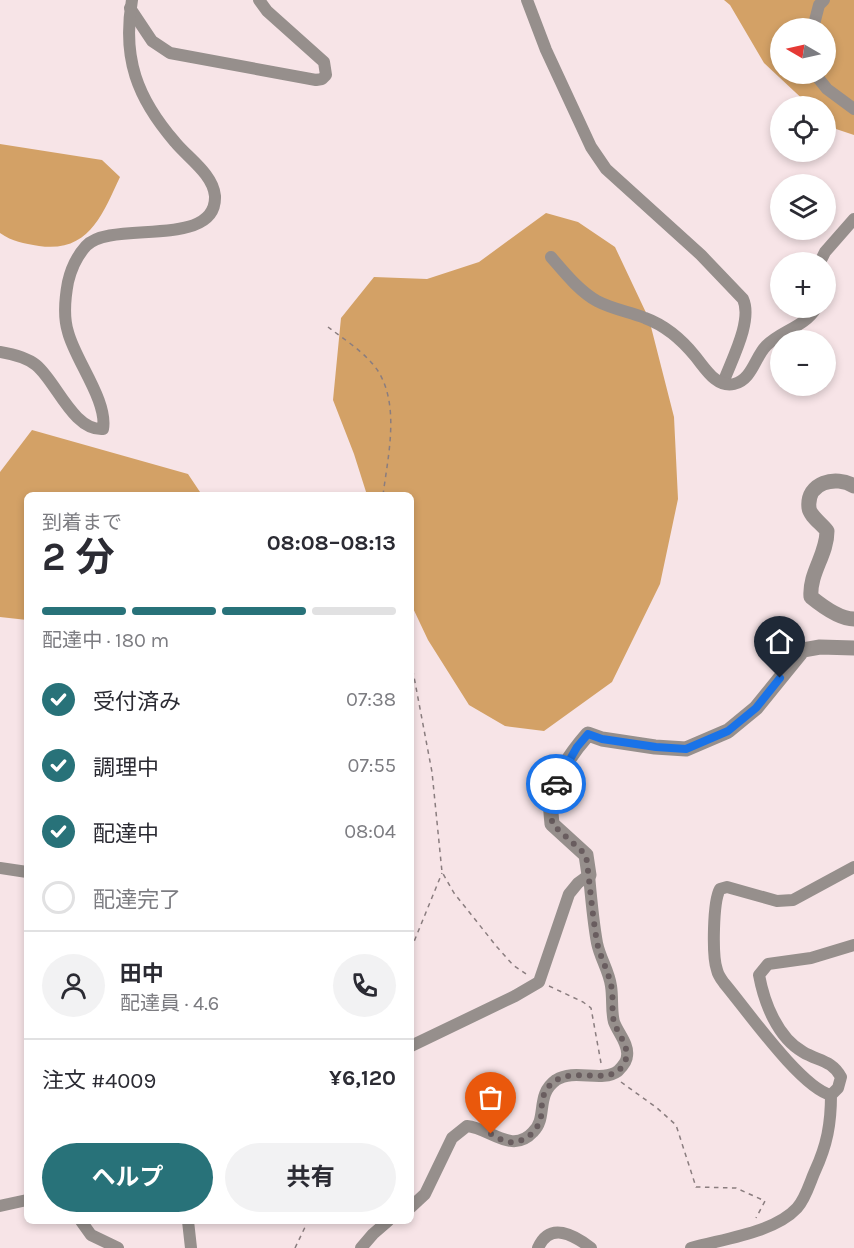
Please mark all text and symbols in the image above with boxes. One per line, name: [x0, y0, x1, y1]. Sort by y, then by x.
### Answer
north arrow: [770, 18, 836, 84]
map controls: [770, 18, 836, 396]
button: locate: [770, 96, 836, 162]
button: layers: [770, 174, 836, 240]
button: +: [770, 252, 836, 318]
button: −: [770, 330, 836, 396]
text: 到着まで: [42, 511, 122, 534]
text: 08:08–08:13: [267, 530, 396, 556]
text: 2 分: [42, 534, 114, 580]
pin: [754, 616, 805, 678]
icon: home: [763, 625, 796, 658]
text: 配達中 · 180 m: [42, 629, 169, 652]
icon: check: [42, 683, 75, 716]
text: 07:38: [346, 688, 396, 711]
text: 受付済み: [93, 689, 181, 715]
icon: check: [42, 749, 75, 782]
text: 07:55: [348, 754, 396, 777]
courier: [526, 754, 586, 814]
text: 調理中: [93, 755, 159, 781]
icon: car: [540, 768, 573, 801]
icon: check: [42, 815, 75, 848]
text: 08:04: [344, 820, 396, 843]
text: 配達中: [93, 821, 159, 847]
text: 配達完了: [93, 887, 181, 913]
button: person: [42, 954, 105, 1017]
button: phone: [333, 954, 396, 1017]
text: 田中: [120, 961, 164, 987]
text: 配達員 · 4.6: [120, 992, 219, 1015]
text: ¥6,120: [329, 1065, 396, 1091]
text: 注文 #4009: [42, 1068, 156, 1094]
pin: [465, 1072, 516, 1134]
icon: bag: [474, 1081, 507, 1114]
button: ヘルプ: [42, 1143, 213, 1212]
button: 共有: [225, 1143, 396, 1212]

